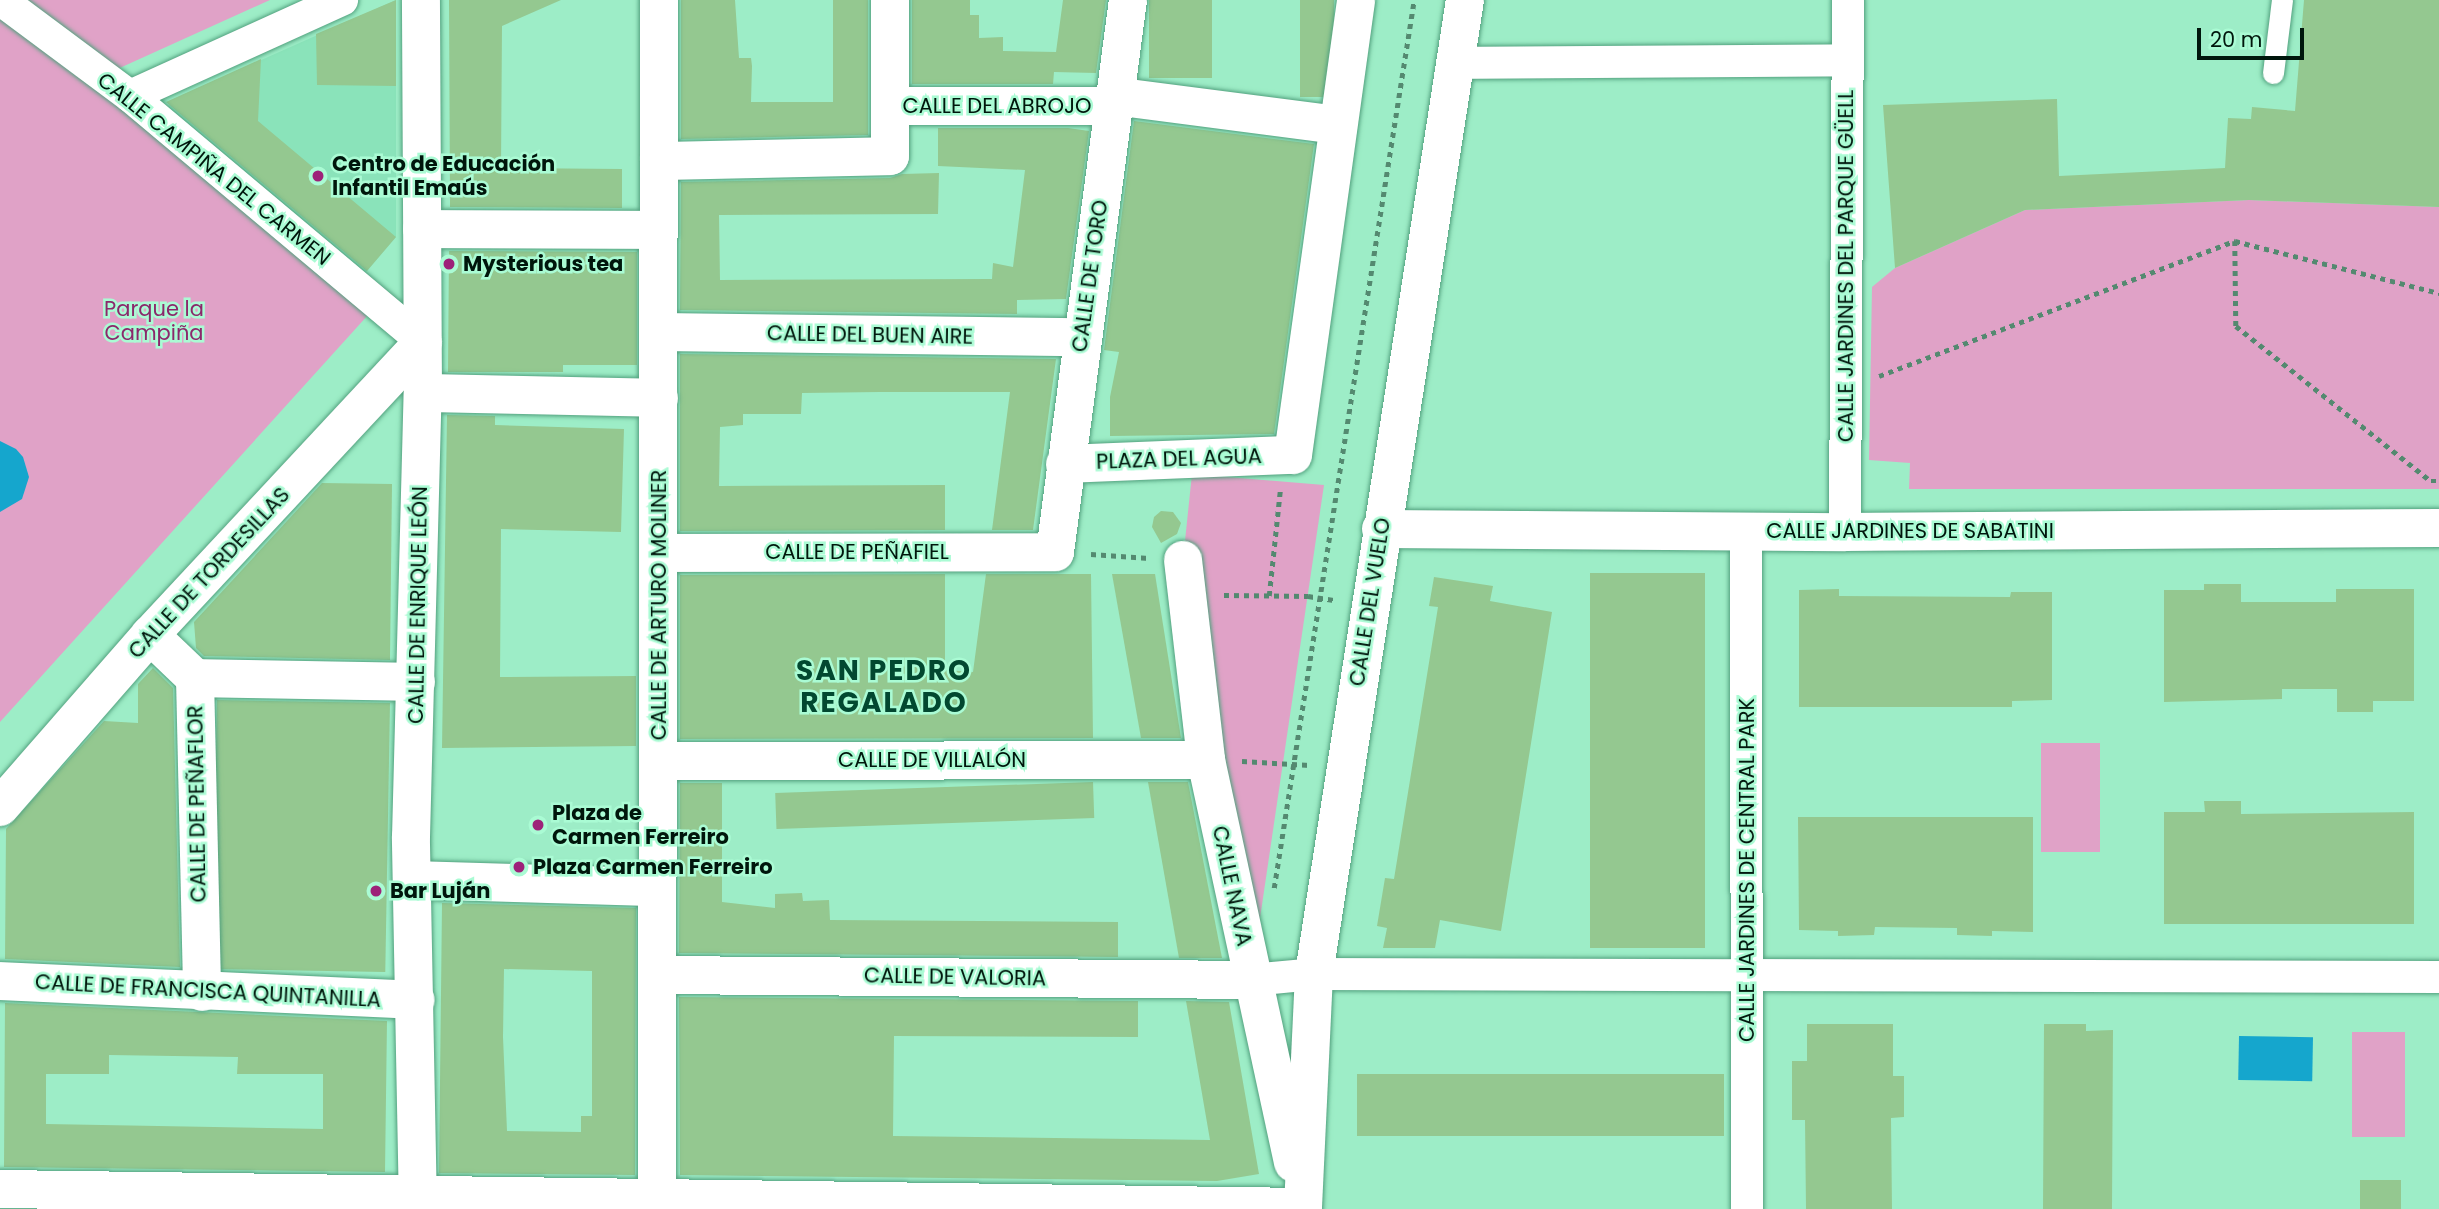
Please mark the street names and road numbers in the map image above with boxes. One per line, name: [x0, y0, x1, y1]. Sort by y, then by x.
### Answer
street label: CALLE CAMPIÑA DEL CARMEN: [93, 67, 335, 271]
street label: CALLE JARDINES DEL PARQUE GÜELL: [1833, 90, 1859, 442]
street label: CALLE DEL ABROJO: [902, 93, 1092, 119]
street label: CALLE DE TORO: [1067, 198, 1113, 354]
street label: CALLE DEL BUEN AIRE: [767, 321, 973, 349]
street label: PLAZA DEL AGUA: [1096, 444, 1262, 474]
street label: CALLE DE ARTURO MOLINER: [646, 470, 672, 740]
street label: CALLE DE TORDESILLAS: [123, 482, 295, 664]
street label: CALLE DE ENRIQUE LEÓN: [403, 486, 433, 724]
street label: CALLE DEL VUELO: [1344, 516, 1396, 688]
street label: CALLE JARDINES DE SABATINI: [1766, 518, 2054, 544]
street label: CALLE DE PEÑAFIEL: [765, 539, 949, 565]
street label: CALLE JARDINES DE CENTRAL PARK: [1734, 698, 1760, 1042]
street label: CALLE DE PEÑAFLOR: [183, 705, 211, 903]
street label: CALLE DE VILLALÓN: [838, 747, 1026, 773]
street label: CALLE NAVA: [1207, 824, 1257, 948]
street label: CALLE DE VALORIA: [864, 963, 1046, 991]
street label: CALLE DE FRANCISCA QUINTANILLA: [34, 969, 382, 1013]

